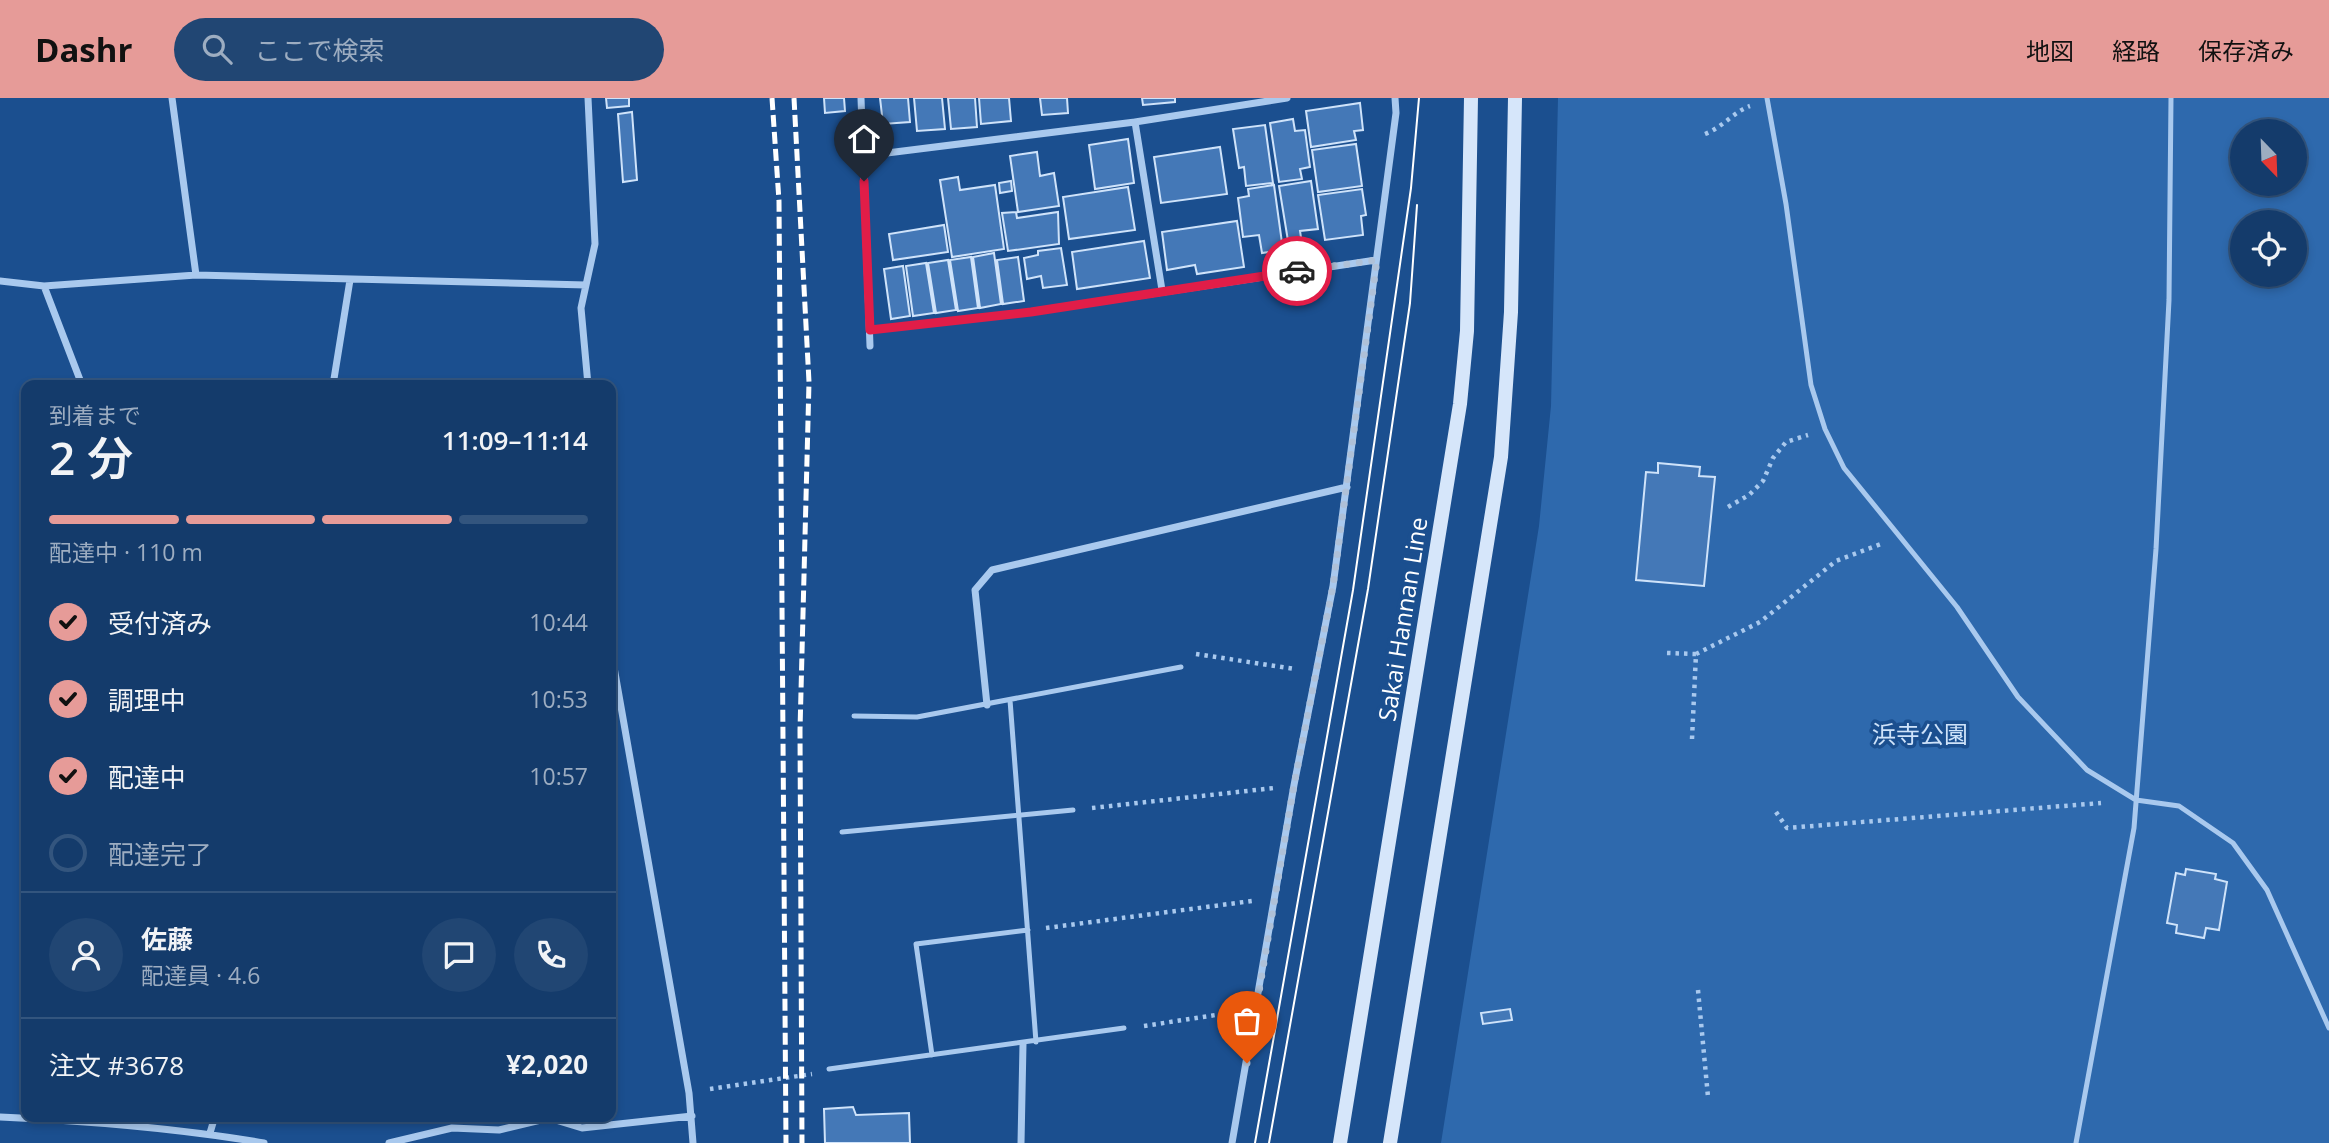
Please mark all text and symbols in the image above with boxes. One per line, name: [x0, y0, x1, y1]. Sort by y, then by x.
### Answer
search box: [174, 18, 664, 81]
text: Dashr: [35, 27, 132, 72]
icon: search: [198, 30, 236, 68]
text: ここで検索: [254, 32, 384, 68]
text: 地図: [2026, 34, 2074, 67]
text: 経路: [2112, 34, 2160, 67]
text: 保存済み: [2198, 34, 2294, 67]
pin: [834, 109, 894, 181]
north arrow: [2230, 119, 2306, 196]
map controls: [2230, 119, 2307, 287]
icon: home: [845, 120, 883, 158]
button: locate: [2230, 210, 2307, 287]
courier: [1262, 236, 1332, 306]
icon: car: [1278, 252, 1316, 290]
text: 到着まで: [49, 399, 141, 431]
text: 11:09–11:14: [442, 422, 588, 458]
text: 2 分: [49, 426, 133, 488]
street label: Sakai Hannan Line: [1370, 515, 1434, 723]
text: 配達中 · 110 m: [49, 536, 203, 568]
icon: check: [49, 603, 87, 641]
text: 受付済み: [108, 605, 212, 641]
text: 10:44: [529, 606, 588, 638]
icon: check: [49, 680, 87, 718]
text: 調理中: [108, 682, 186, 718]
text: 10:53: [529, 683, 588, 715]
park label: 浜寺公園: [1872, 717, 1968, 750]
icon: check: [49, 757, 87, 795]
text: 配達中: [108, 759, 186, 795]
text: 10:57: [529, 760, 588, 792]
text: 配達完了: [108, 836, 212, 872]
button: person: [49, 918, 123, 992]
button: chat: [422, 918, 496, 992]
button: phone: [514, 918, 588, 992]
text: 佐藤: [141, 921, 193, 957]
text: 配達員 · 4.6: [141, 959, 260, 991]
pin: [1217, 991, 1277, 1063]
icon: bag: [1228, 1002, 1266, 1040]
text: ¥2,020: [506, 1046, 588, 1082]
text: 注文 #3678: [49, 1047, 184, 1083]

